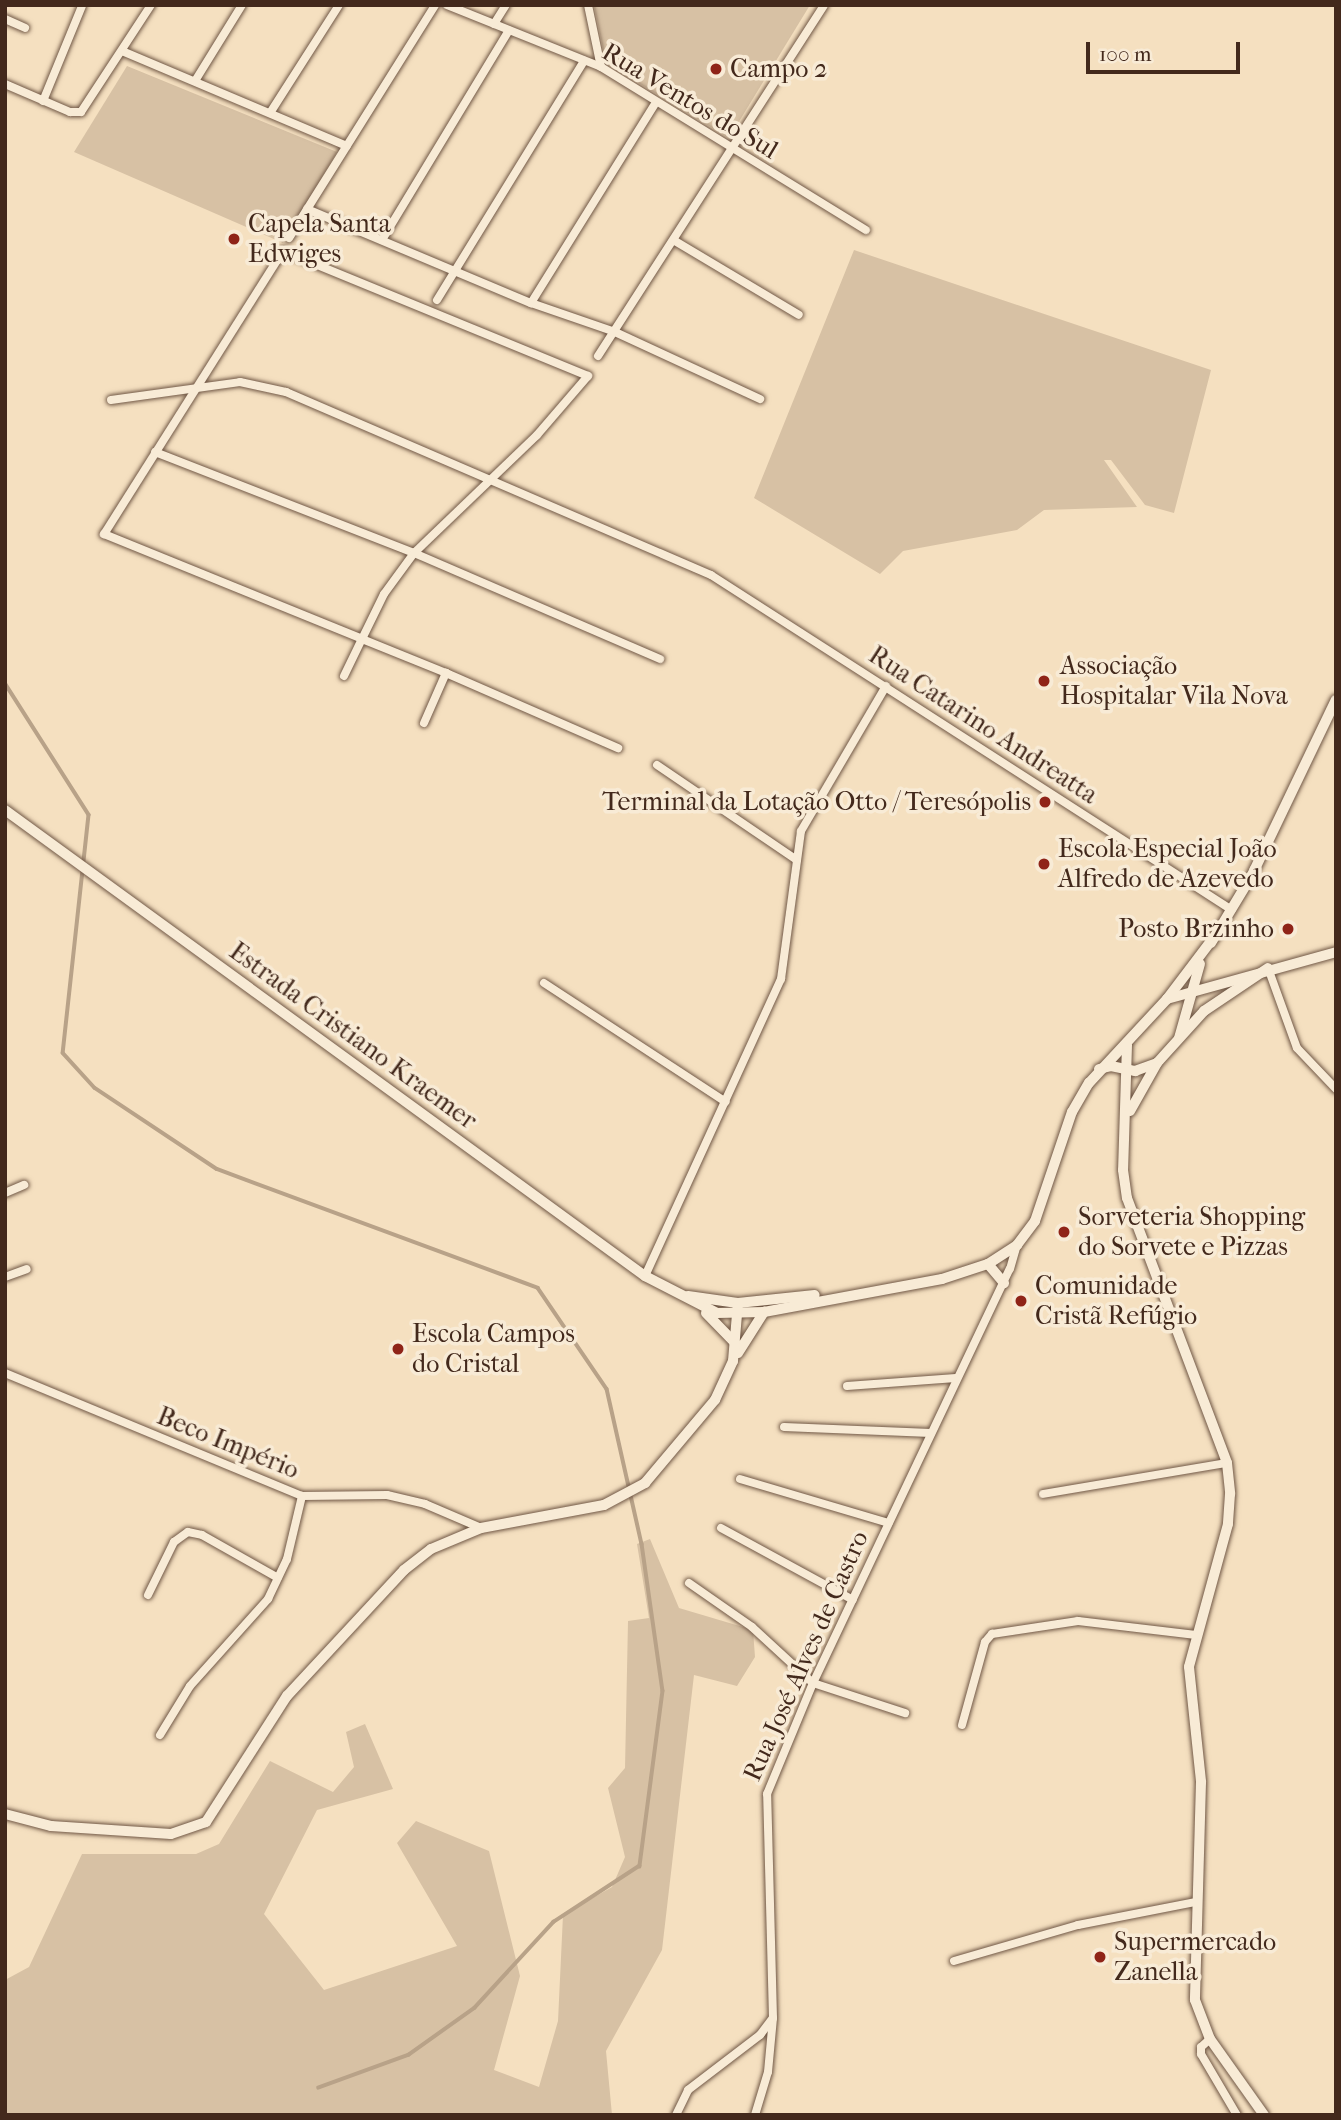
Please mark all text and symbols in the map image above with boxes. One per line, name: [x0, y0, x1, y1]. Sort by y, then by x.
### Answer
scale bar: [1089, 28, 1243, 72]
street label: Rua Ventos do Sul: [596, 36, 784, 166]
text: 100 m: [1099, 42, 1152, 66]
place label: Campo 2: [730, 53, 827, 85]
marker: Campo 2: [708, 61, 724, 77]
place label: Capela Santa Edwiges: [248, 208, 391, 270]
marker: Capela Santa Edwiges: [226, 231, 242, 247]
street label: Rua Catarino Andreatta: [863, 639, 1103, 811]
place label: Associação Hospitalar Vila Nova: [1060, 650, 1288, 712]
marker: Associação Hospitalar Vila Nova: [1034, 671, 1054, 691]
place label: Terminal da Lotação Otto / Teresópolis: [602, 786, 1031, 818]
marker: Terminal da Lotação Otto / Teresópolis: [1037, 794, 1053, 810]
place label: Escola Especial João Alfredo de Azevedo: [1058, 833, 1277, 894]
marker: Escola Especial João Alfredo de Azevedo: [1036, 856, 1052, 872]
place label: Posto Brzinho: [1118, 913, 1274, 945]
marker: Posto Brzinho: [1280, 921, 1296, 937]
street label: Estrada Cristiano Kraemer: [223, 936, 483, 1136]
place label: Sorveteria Shopping do Sorvete e Pizzas: [1078, 1201, 1305, 1262]
marker: Sorveteria Shopping do Sorvete e Pizzas: [1056, 1224, 1072, 1240]
place label: Comunidade Cristã Refúgio: [1035, 1270, 1197, 1332]
marker: Comunidade Cristã Refúgio: [1013, 1293, 1029, 1309]
place label: Escola Campos do Cristal: [412, 1318, 575, 1380]
marker: Escola Campos do Cristal: [390, 1341, 406, 1357]
street label: Beco Império: [152, 1400, 304, 1486]
street label: Rua José Alves de Castro: [737, 1526, 875, 1786]
place label: Supermercado Zanella: [1114, 1926, 1276, 1988]
marker: Supermercado Zanella: [1092, 1949, 1108, 1965]

